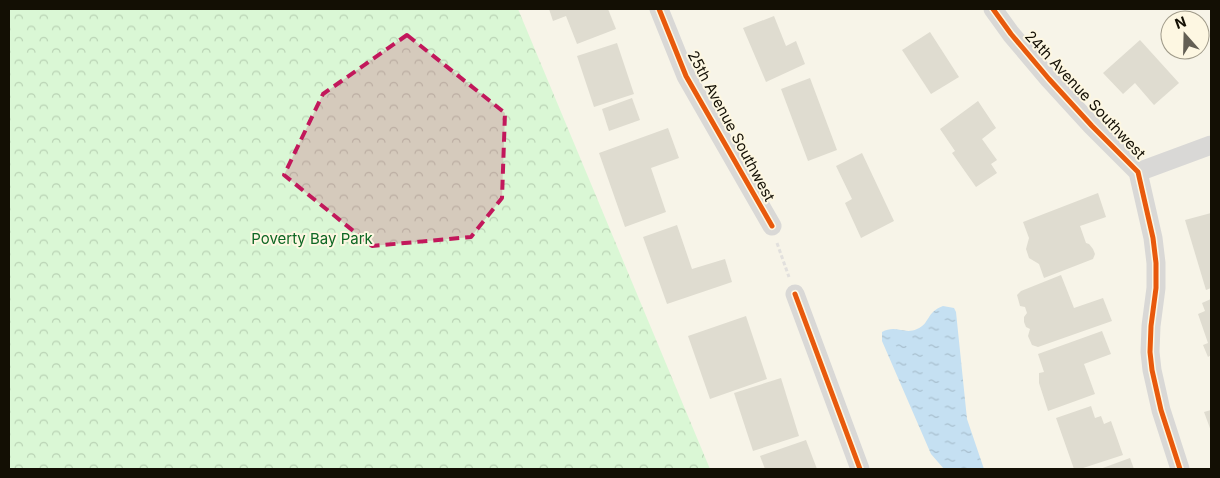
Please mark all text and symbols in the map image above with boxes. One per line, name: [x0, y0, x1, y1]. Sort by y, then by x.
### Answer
north arrow: [1160, 10, 1210, 60]
text: N: [1172, 13, 1188, 32]
street label: 24th Avenue Southwest: [1021, 27, 1150, 163]
street label: 25th Avenue Southwest: [684, 47, 779, 204]
park label: Poverty Bay Park: [251, 229, 374, 248]

